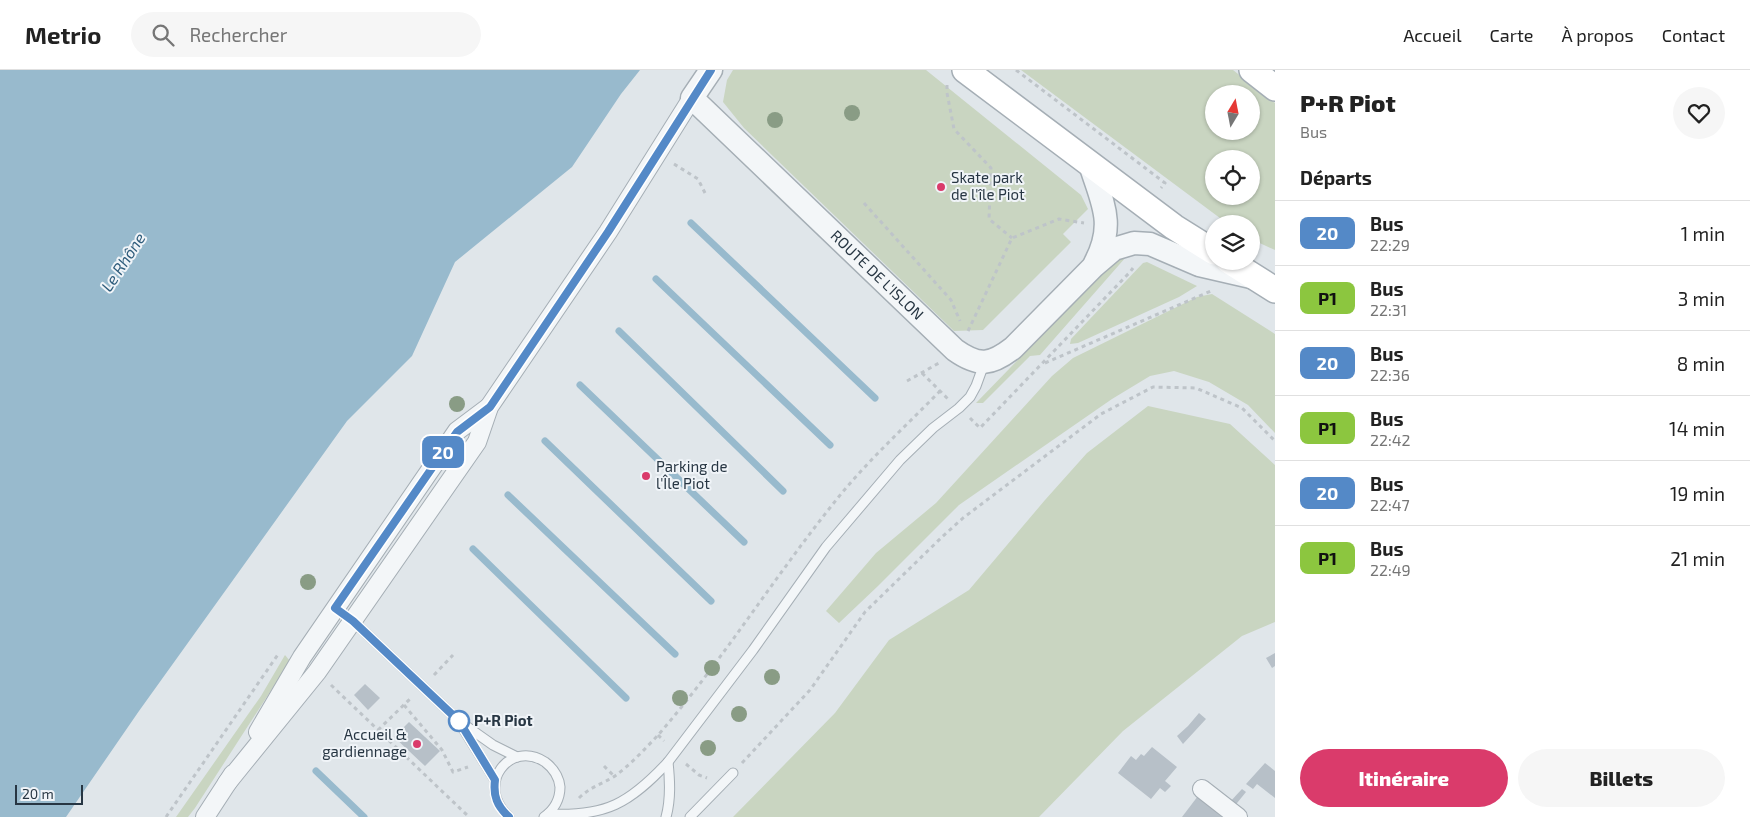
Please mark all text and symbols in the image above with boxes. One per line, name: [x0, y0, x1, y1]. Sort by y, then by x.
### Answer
search box: [131, 12, 481, 57]
text: Metrio: [25, 20, 101, 49]
icon: search: [149, 21, 177, 49]
text: Rechercher: [189, 23, 287, 46]
text: Accueil: [1403, 24, 1462, 46]
text: Carte: [1490, 24, 1533, 46]
text: À propos: [1561, 24, 1634, 46]
text: Contact: [1662, 24, 1725, 46]
north arrow: [1205, 85, 1260, 140]
map controls: [1205, 85, 1260, 270]
button: heart: [1673, 87, 1725, 139]
text: P+R Piot: [1300, 88, 1396, 117]
text: Bus: [1300, 122, 1327, 141]
button: locate: [1205, 150, 1260, 205]
text: Départs: [1300, 166, 1372, 189]
place label: Skate park de l'île Piot: [951, 168, 1025, 203]
marker: Skate park de l'île Piot: [935, 181, 947, 193]
text: Bus: [1370, 212, 1404, 235]
button: layers: [1205, 215, 1260, 270]
text: 20: [1317, 222, 1338, 244]
text: 1 min: [1681, 222, 1725, 245]
street label: ROUTE DE L'ISLON: [828, 226, 928, 323]
water label: Le Rhône: [97, 228, 149, 295]
text: 22:29: [1370, 235, 1410, 254]
text: Bus: [1370, 277, 1404, 300]
text: P1: [1318, 287, 1337, 309]
text: 3 min: [1678, 287, 1725, 310]
text: 22:31: [1370, 300, 1407, 319]
text: Bus: [1370, 342, 1404, 365]
text: 20: [1317, 352, 1338, 374]
text: 8 min: [1677, 352, 1725, 375]
text: 22:36: [1370, 365, 1410, 384]
text: Bus: [1370, 407, 1404, 430]
text: P1: [1318, 417, 1337, 439]
text: 14 min: [1669, 417, 1725, 440]
text: 22:42: [1370, 430, 1411, 449]
line badge: 20: [420, 436, 466, 468]
text: 20: [432, 441, 454, 463]
place label: Parking de l'Île Piot: [656, 457, 727, 492]
marker: Parking de l'Île Piot: [640, 470, 652, 482]
text: Bus: [1370, 472, 1404, 495]
text: 20: [1317, 482, 1338, 504]
text: 19 min: [1670, 482, 1725, 505]
text: 22:47: [1370, 495, 1410, 514]
text: Bus: [1370, 537, 1404, 560]
text: P1: [1318, 547, 1337, 569]
text: 21 min: [1670, 547, 1725, 570]
text: 22:49: [1370, 560, 1411, 579]
marker: P+R Piot: [448, 710, 470, 732]
place label: P+R Piot: [474, 711, 533, 729]
place label: Accueil & gardiennage: [322, 725, 407, 760]
marker: Accueil & gardiennage: [411, 738, 423, 750]
button: Itinéraire: [1300, 749, 1508, 807]
button: Billets: [1518, 749, 1725, 807]
scale bar: [15, 782, 82, 805]
text: 20 m: [22, 785, 54, 802]

